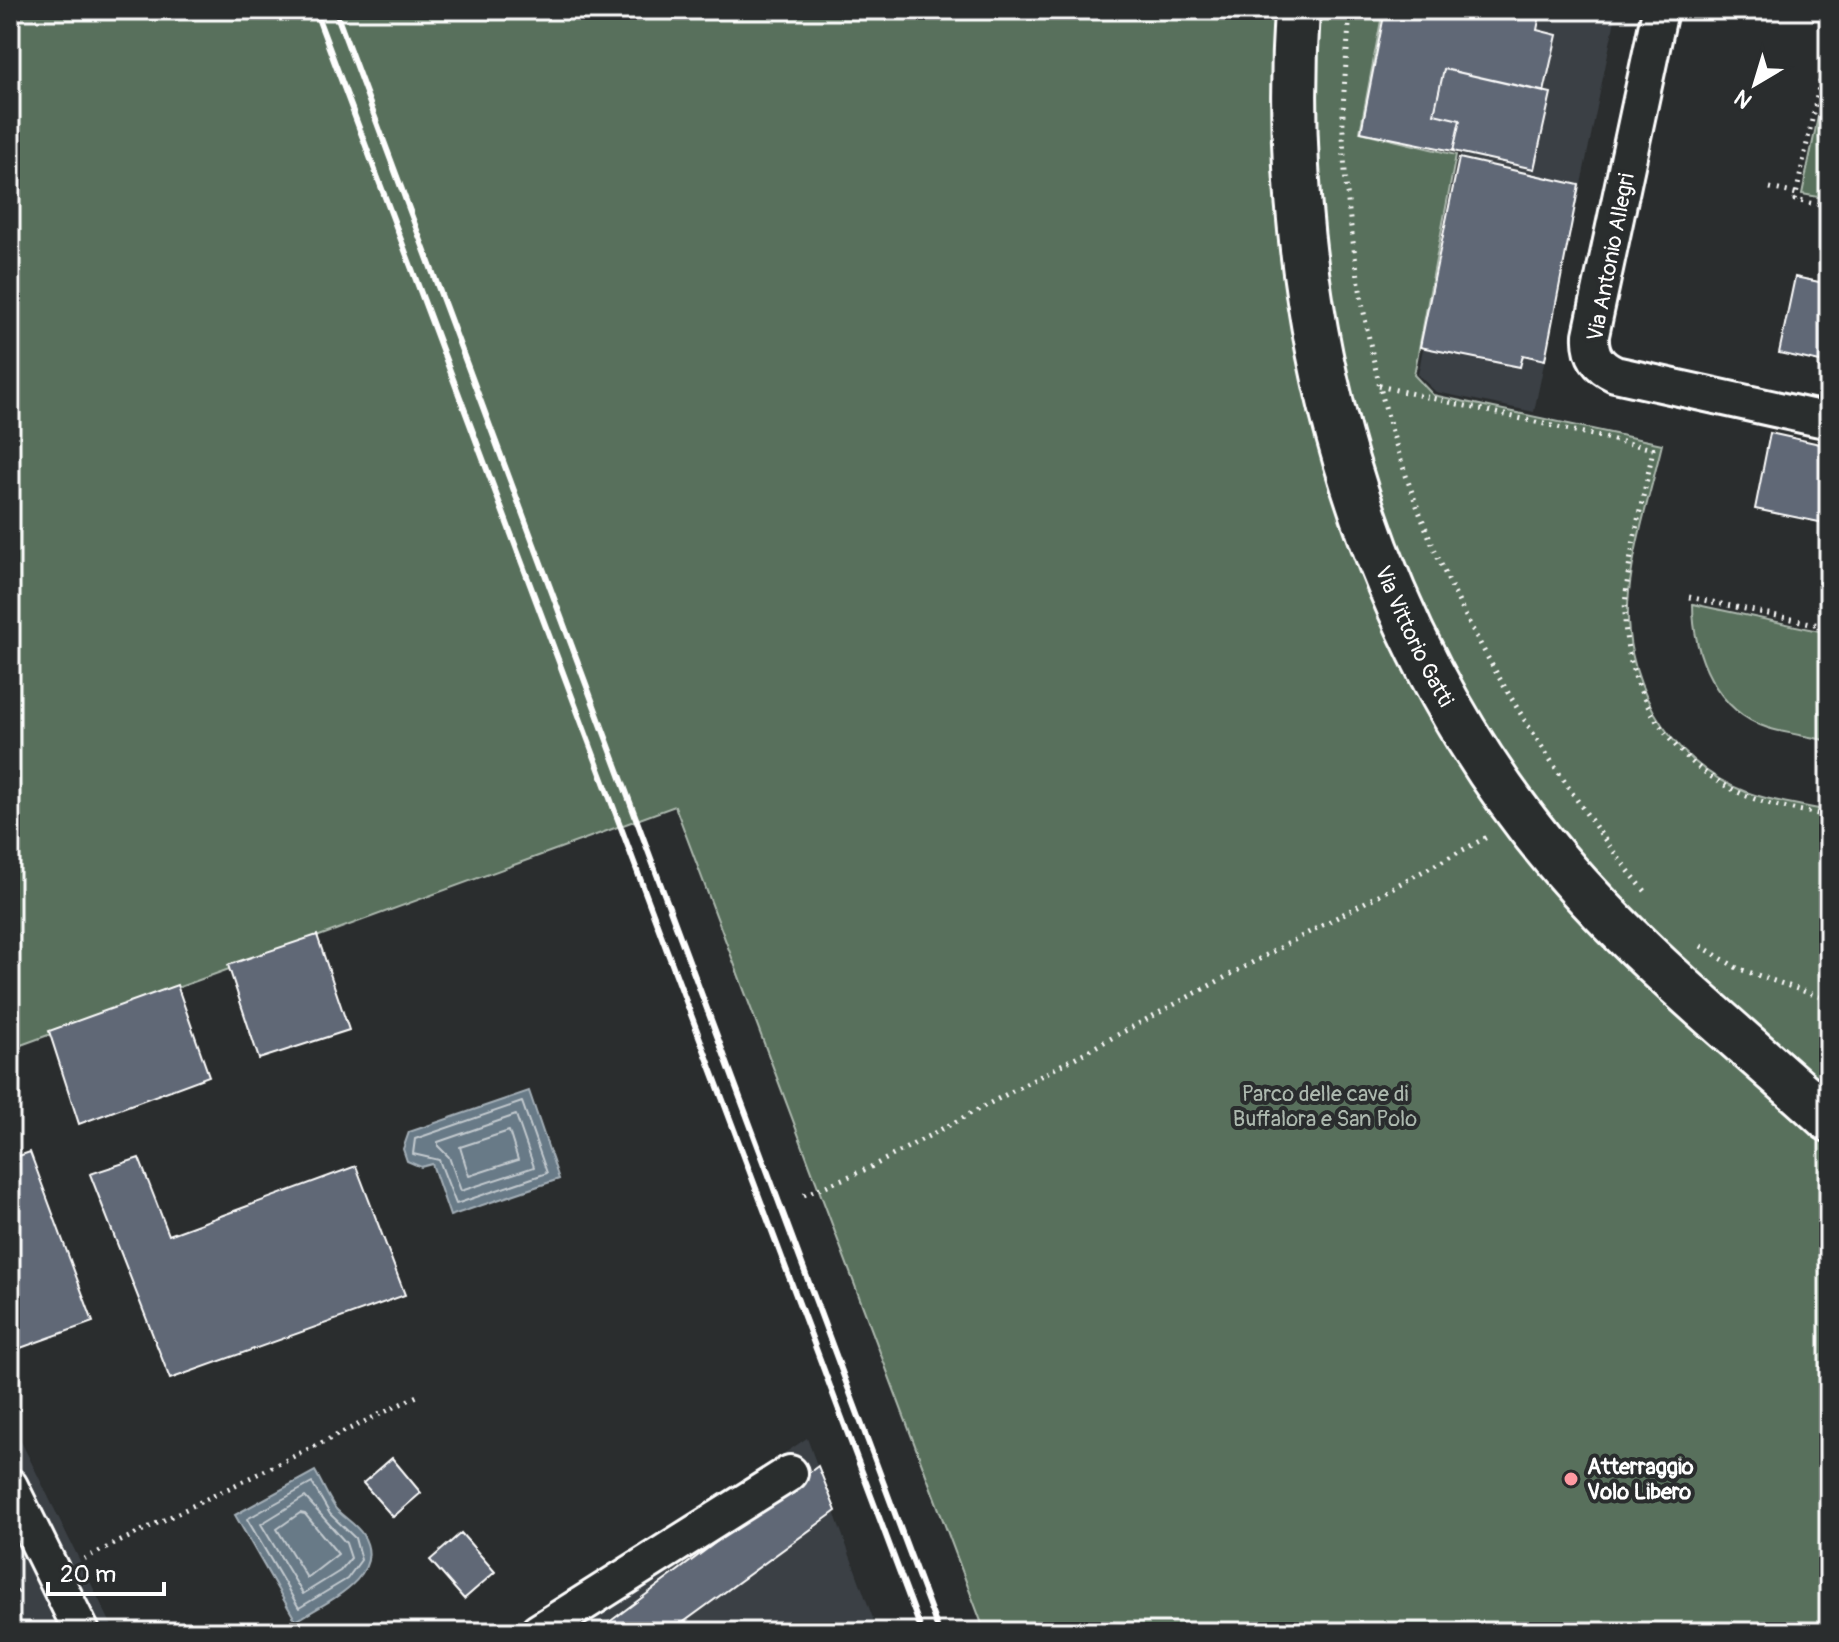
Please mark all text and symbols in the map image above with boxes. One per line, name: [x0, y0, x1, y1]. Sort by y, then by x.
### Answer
north arrow: [1715, 44, 1795, 124]
text: N: [1729, 83, 1758, 115]
street label: Via Antonio Allegri: [1581, 171, 1641, 344]
street label: Via Vittorio Gatti: [1369, 562, 1460, 712]
park label: Parco delle cave di Buffalora e San Polo: [1233, 1080, 1417, 1133]
place label: Atterraggio Volo Libero: [1587, 1453, 1694, 1506]
marker: Atterraggio Volo Libero: [1562, 1470, 1580, 1488]
scale bar: [48, 1546, 164, 1596]
text: 20 m: [60, 1560, 116, 1589]

